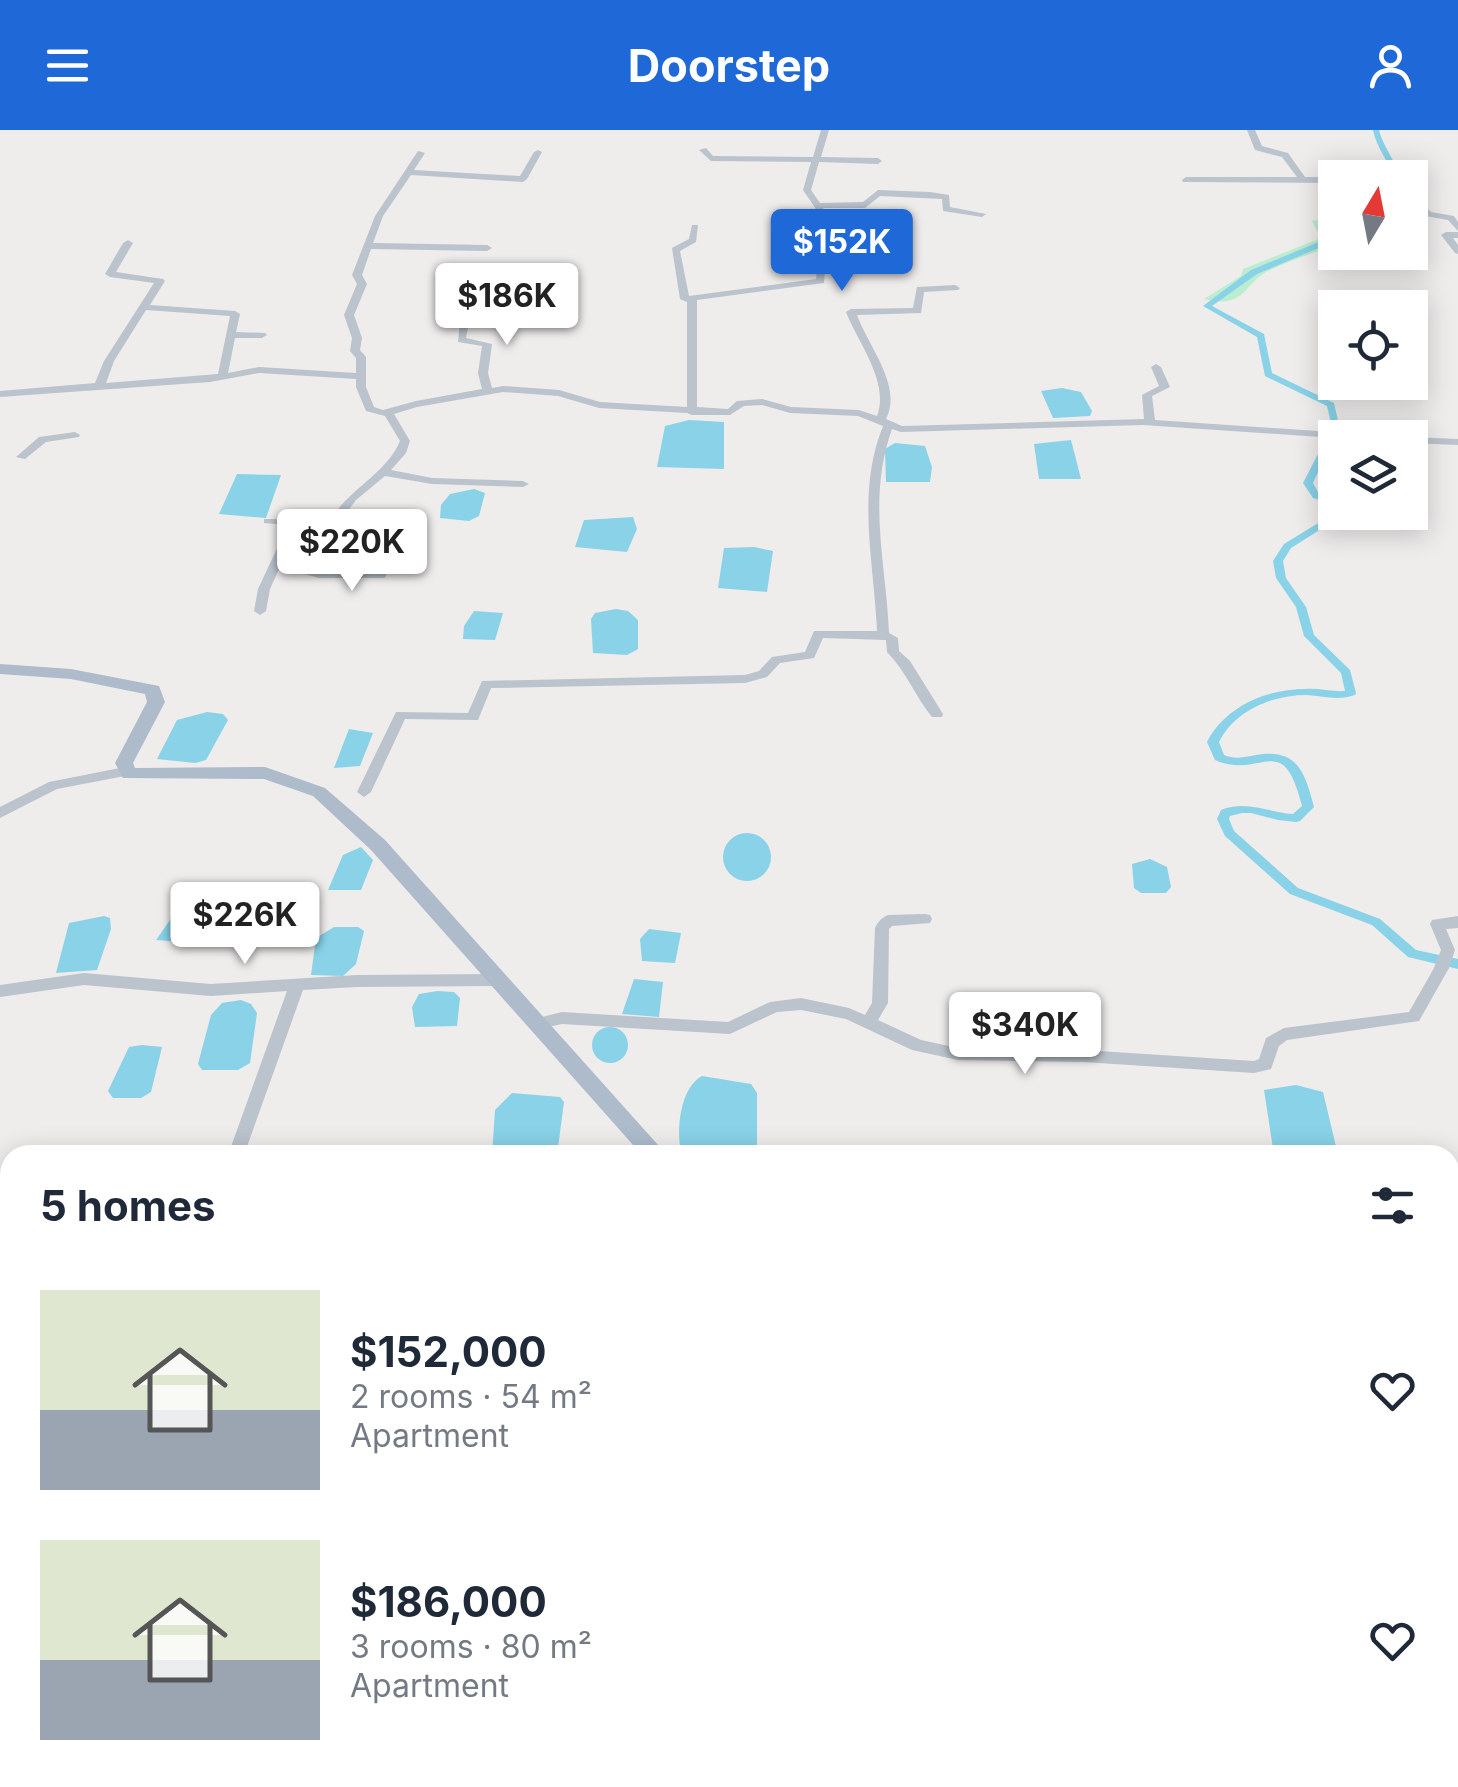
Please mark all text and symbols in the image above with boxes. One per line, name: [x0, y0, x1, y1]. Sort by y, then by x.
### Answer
icon: menu: [40, 38, 95, 93]
text: Doorstep: [628, 38, 830, 93]
icon: person: [1363, 38, 1418, 93]
north arrow: [1318, 160, 1428, 270]
map controls: [1318, 160, 1428, 530]
pin: $152K: [772, 209, 912, 294]
text: $152K: [793, 222, 891, 261]
pin: $186K: [437, 263, 577, 348]
text: $186K: [457, 276, 557, 315]
button: locate: [1318, 290, 1428, 400]
button: layers: [1318, 420, 1428, 530]
pin: $220K: [282, 509, 422, 594]
text: $220K: [299, 522, 405, 561]
pin: $226K: [175, 882, 315, 967]
text: $226K: [192, 895, 298, 934]
pin: $340K: [955, 992, 1095, 1077]
text: $340K: [971, 1005, 1079, 1044]
icon: filters: [1365, 1178, 1420, 1233]
text: 5 homes: [40, 1180, 216, 1231]
text: $152,000: [350, 1326, 547, 1377]
icon: home: [120, 1330, 240, 1450]
icon: heart: [1365, 1363, 1420, 1418]
text: 2 rooms · 54 m²: [350, 1377, 592, 1416]
text: Apartment: [350, 1416, 509, 1455]
text: $186,000: [350, 1576, 547, 1627]
icon: home: [120, 1580, 240, 1700]
icon: heart: [1365, 1613, 1420, 1668]
text: 3 rooms · 80 m²: [350, 1627, 592, 1666]
text: Apartment: [350, 1666, 509, 1705]

